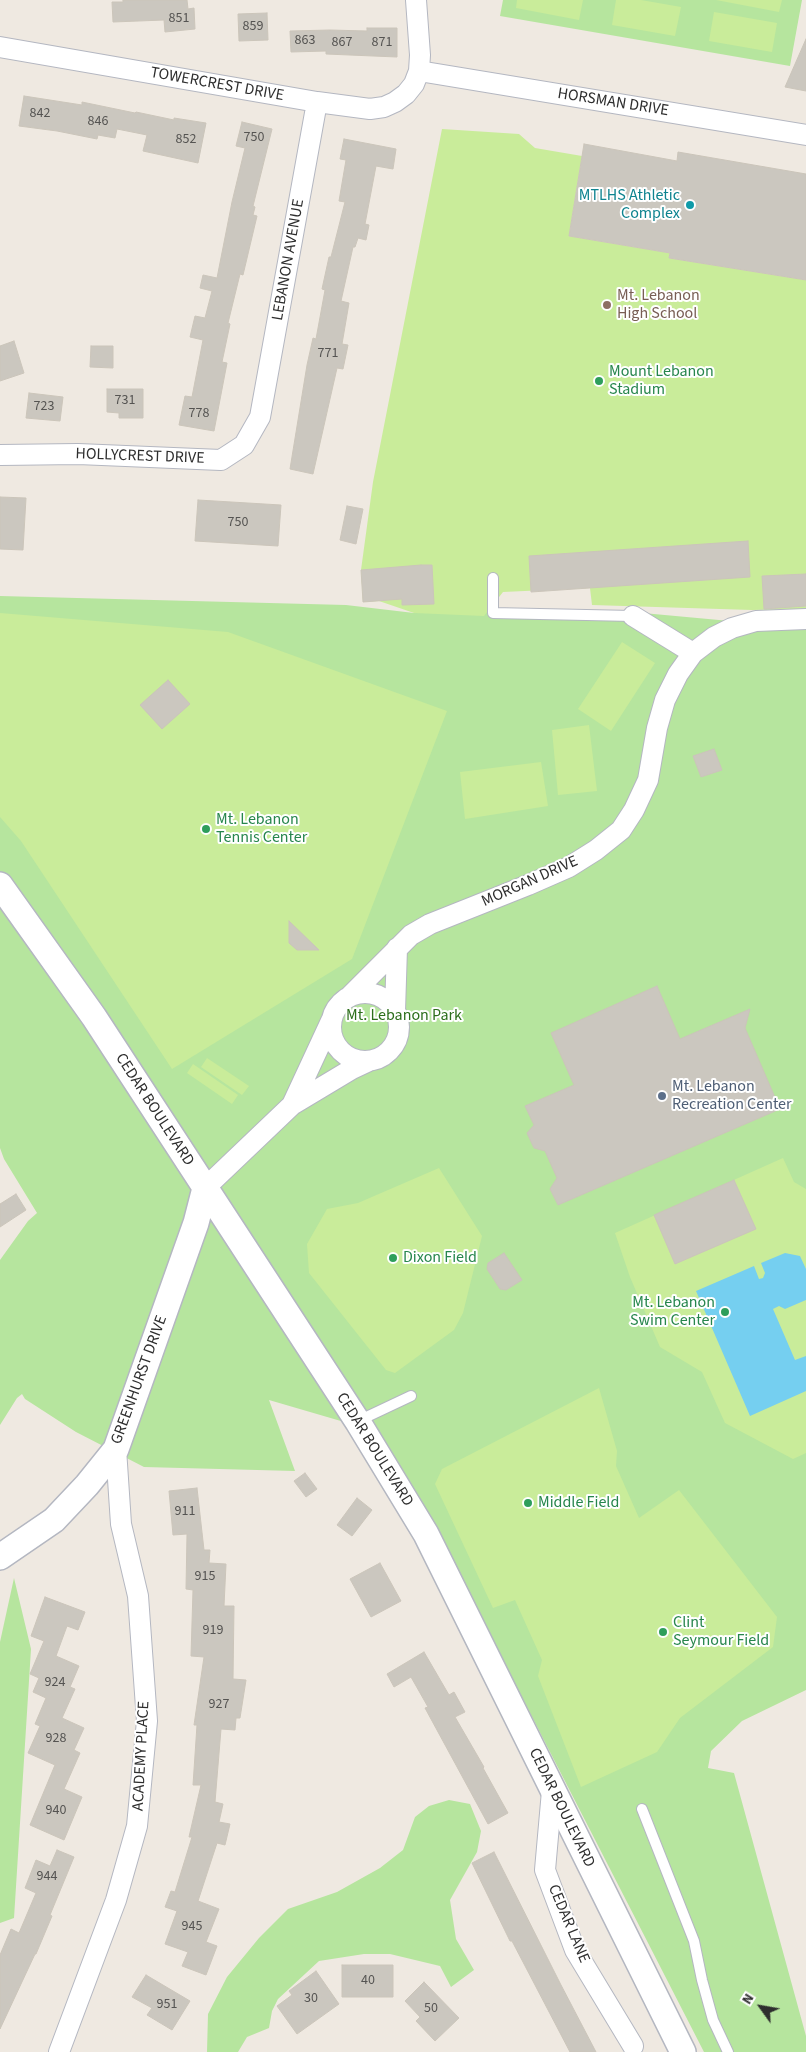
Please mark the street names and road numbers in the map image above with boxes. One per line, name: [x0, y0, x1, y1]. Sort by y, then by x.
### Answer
street label: TOWERCREST DRIVE: [149, 64, 285, 106]
street label: HORSMAN DRIVE: [556, 85, 670, 121]
street label: LEBANON AVENUE: [269, 198, 309, 322]
street label: HOLLYCREST DRIVE: [75, 445, 205, 469]
street label: MORGAN DRIVE: [479, 852, 581, 912]
street label: CEDAR BOULEVARD: [110, 1050, 198, 1170]
street label: GREENHURST DRIVE: [108, 1313, 172, 1447]
street label: CEDAR BOULEVARD: [331, 1390, 417, 1510]
street label: ACADEMY PLACE: [130, 1701, 154, 1811]
street label: CEDAR BOULEVARD: [524, 1745, 598, 1871]
street label: CEDAR LANE: [543, 1882, 593, 1966]

